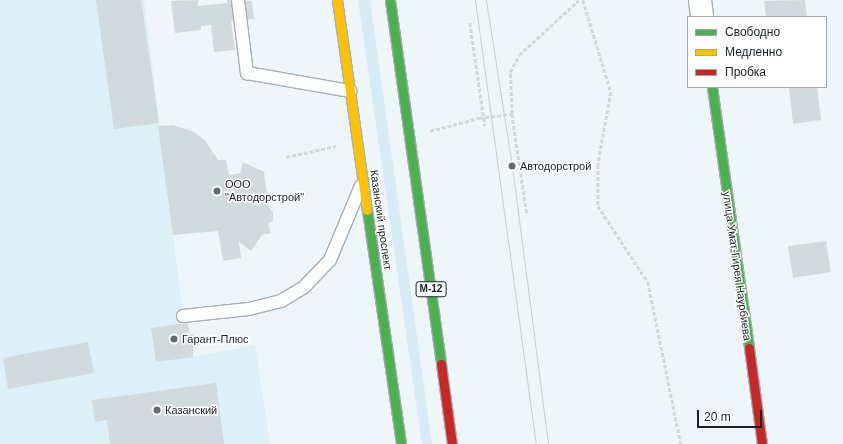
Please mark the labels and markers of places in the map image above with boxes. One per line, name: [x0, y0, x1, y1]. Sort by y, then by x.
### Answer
place label: Автодорстрой: [520, 159, 591, 173]
marker: Автодорстрой: [507, 161, 517, 171]
place label: ООО "Автодорстрой": [225, 178, 304, 204]
marker: ООО "Автодорстрой": [212, 186, 222, 196]
place label: Гарант-Плюс: [182, 332, 249, 346]
marker: Гарант-Плюс: [169, 334, 179, 344]
place label: Казанский: [165, 403, 217, 417]
marker: Казанский: [152, 405, 162, 415]

